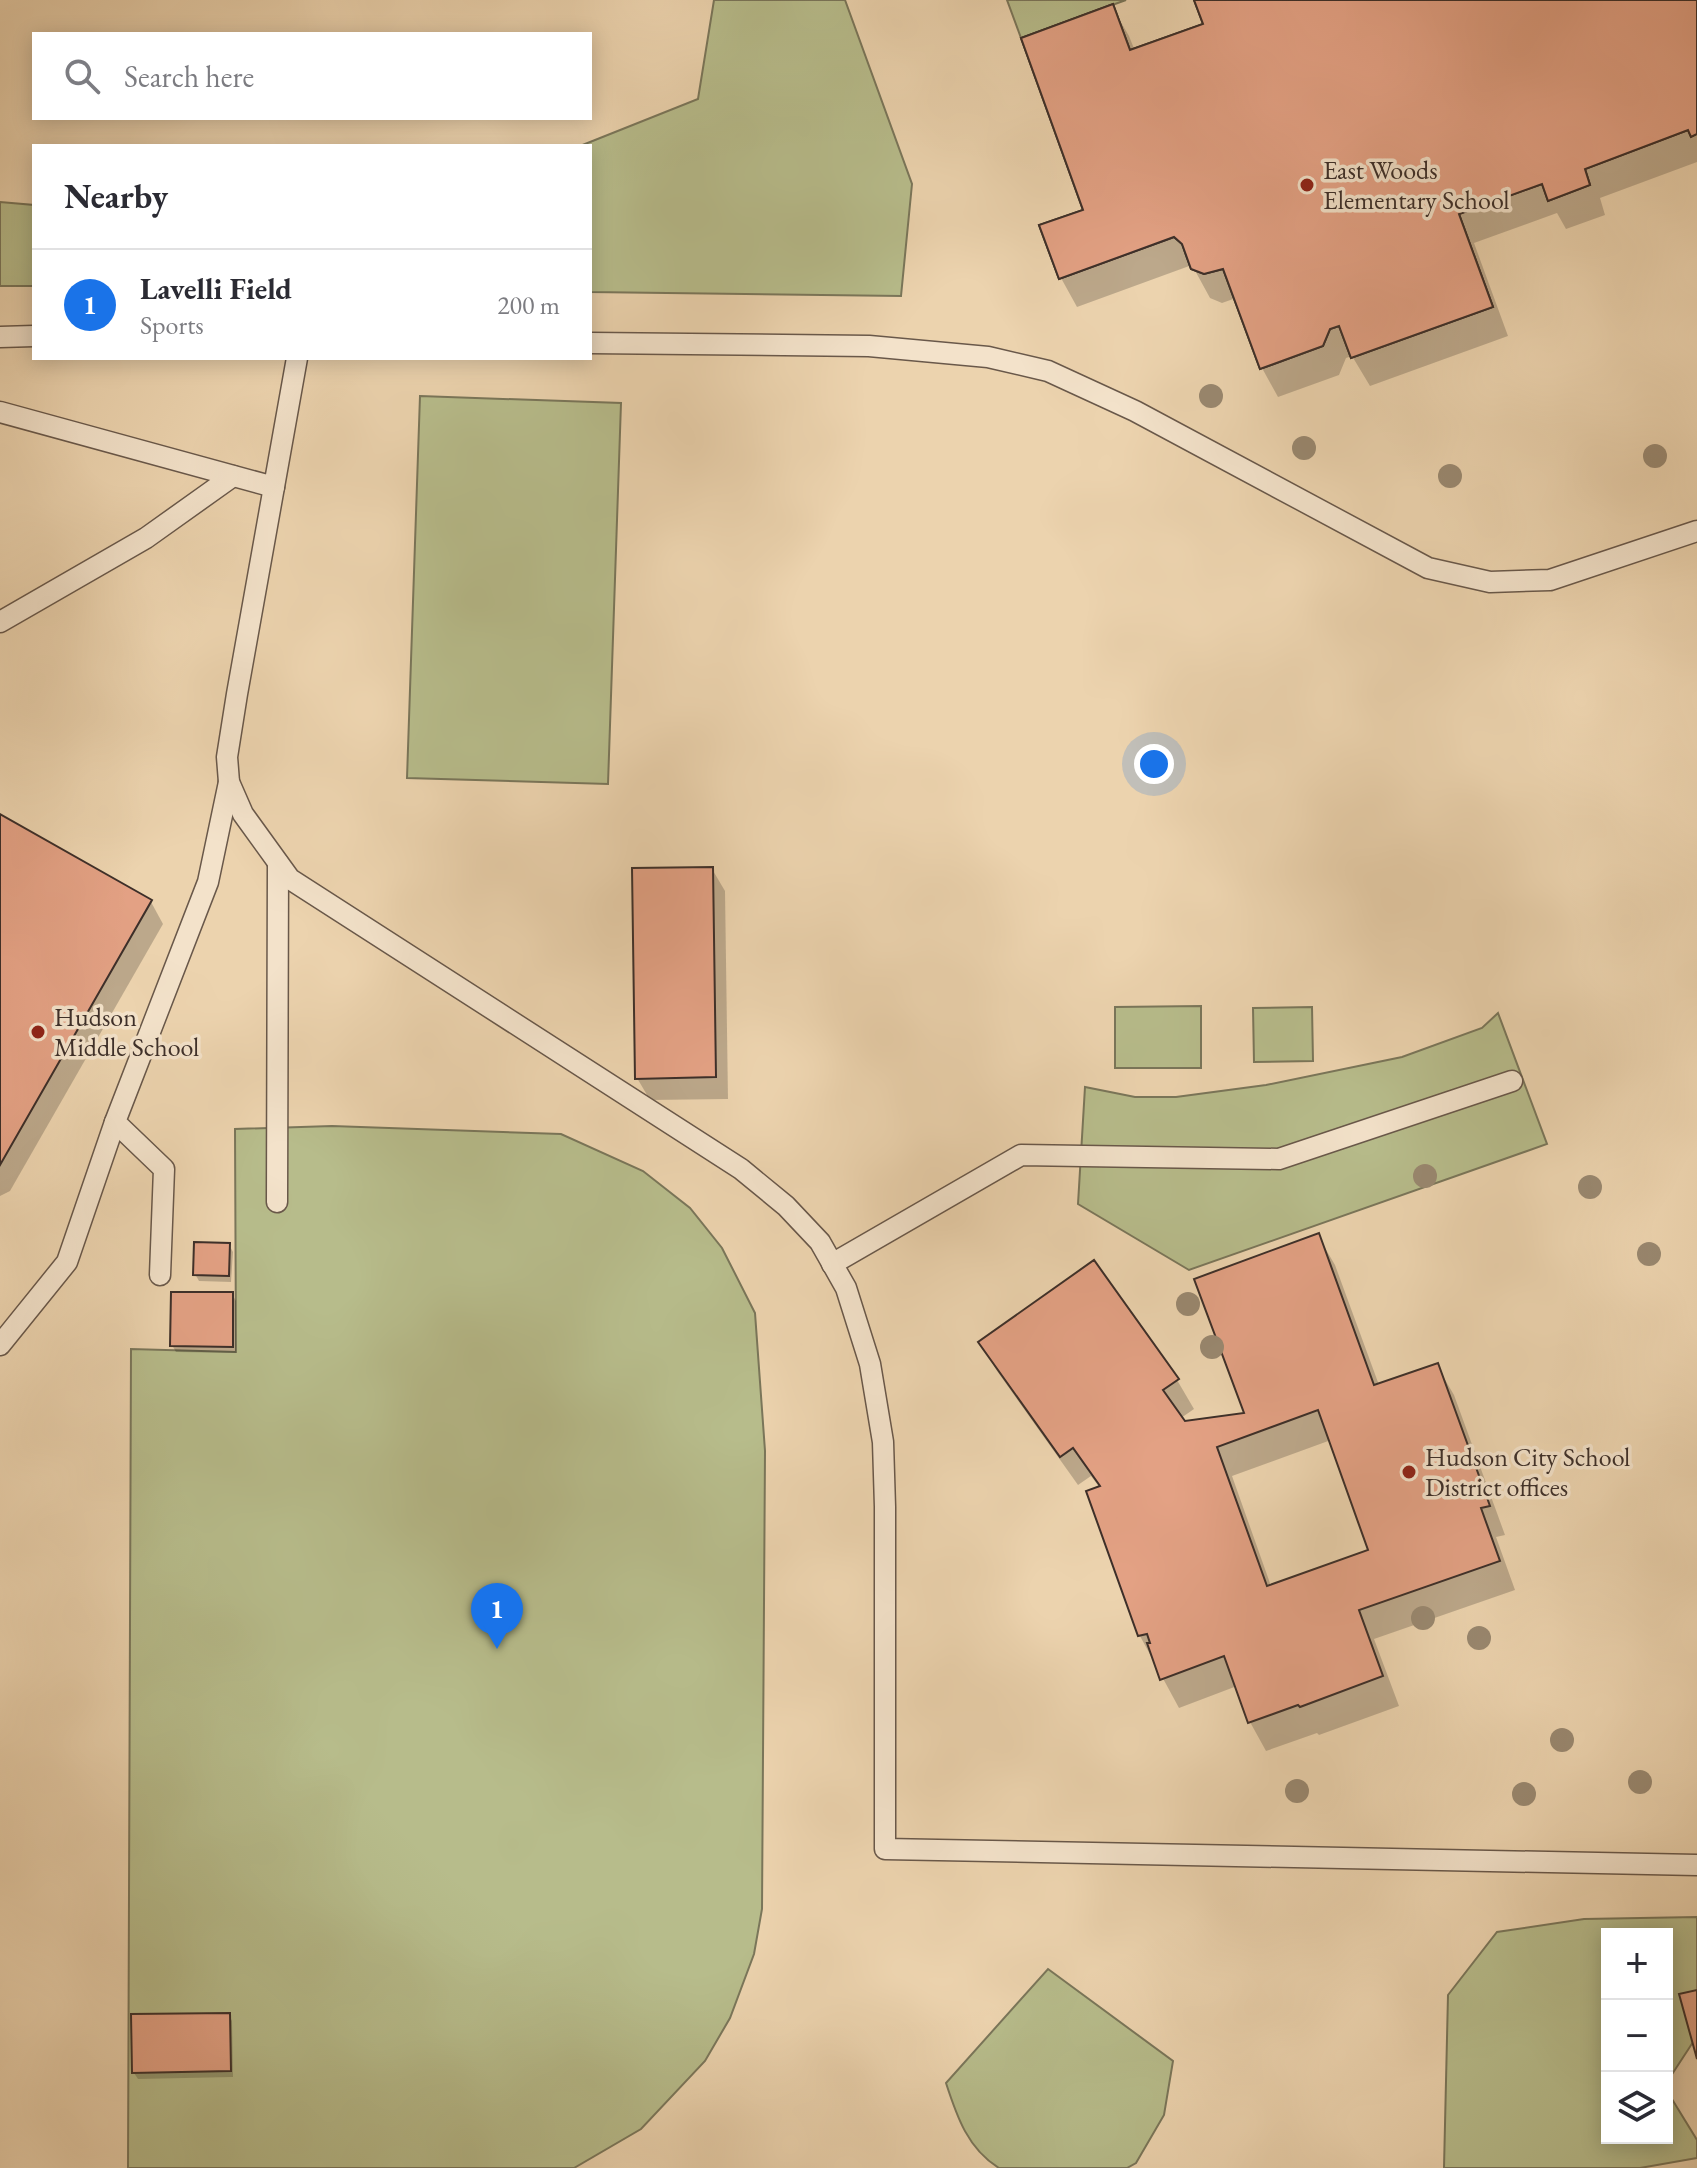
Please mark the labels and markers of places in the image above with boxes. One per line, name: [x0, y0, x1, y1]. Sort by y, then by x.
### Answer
place label: East Woods Elementary School: [1323, 153, 1510, 217]
marker: East Woods Elementary School: [1298, 176, 1316, 194]
place label: Hudson Middle School: [54, 1000, 199, 1064]
marker: Hudson Middle School: [29, 1023, 47, 1041]
place label: Hudson City School District offices: [1425, 1440, 1630, 1504]
marker: Hudson City School District offices: [1400, 1463, 1418, 1481]
pin: 1: [471, 1583, 523, 1649]

